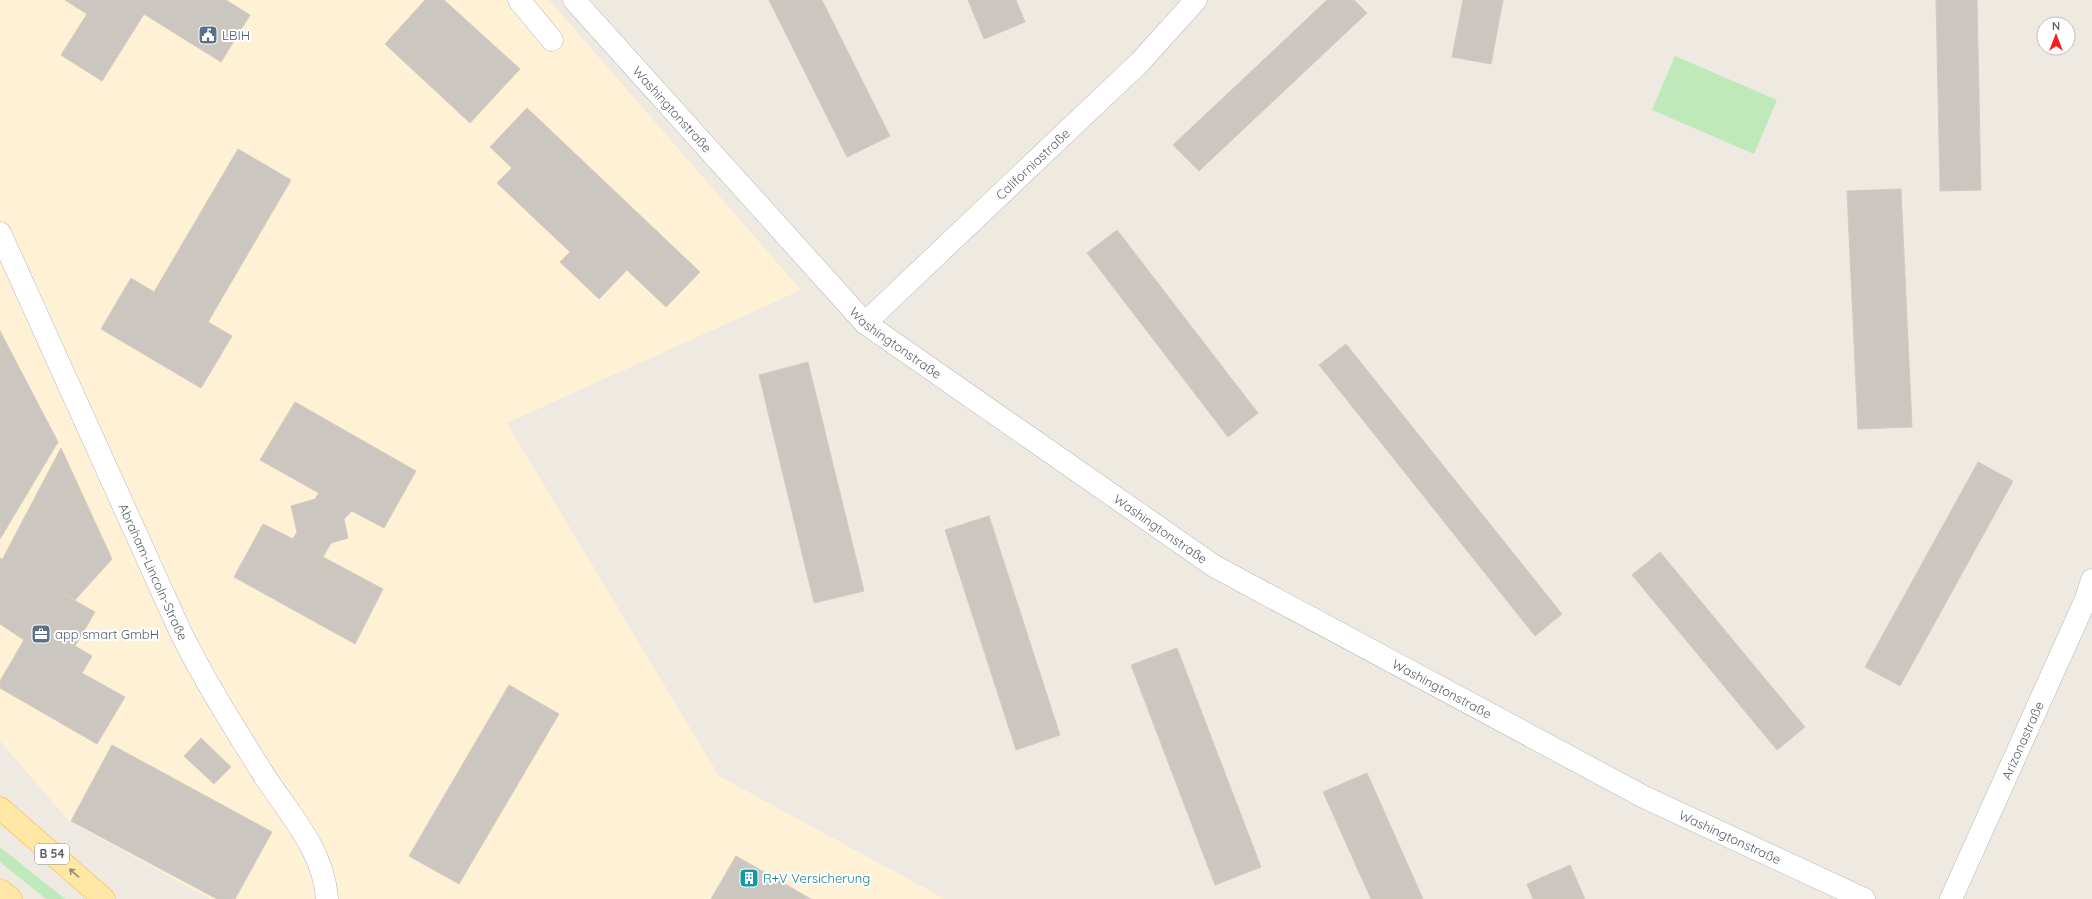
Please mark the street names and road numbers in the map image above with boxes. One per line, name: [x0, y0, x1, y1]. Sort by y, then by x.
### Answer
street label: Washingtonstraße: [629, 63, 715, 156]
street label: Californiastraße: [992, 125, 1073, 203]
street label: Washingtonstraße: [846, 304, 945, 382]
street label: Washingtonstraße: [1111, 491, 1211, 567]
street label: Abraham-Lincoln-Straße: [115, 501, 191, 643]
street label: Washingtonstraße: [1390, 655, 1495, 722]
street label: Arizonastraße: [1998, 699, 2047, 782]
street label: Washingtonstraße: [1677, 806, 1784, 867]
road number: B 54: [35, 844, 69, 864]

